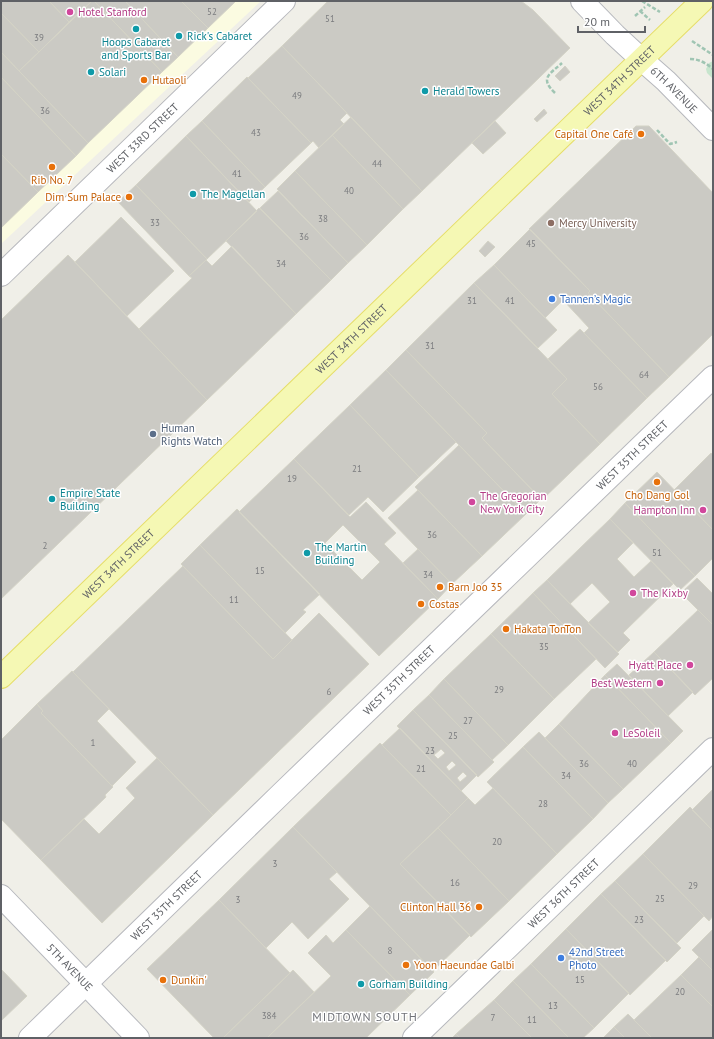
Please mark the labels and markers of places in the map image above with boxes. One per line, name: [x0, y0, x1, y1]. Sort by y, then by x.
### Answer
place label: Hotel Stanford: [78, 5, 147, 19]
marker: Hotel Stanford: [65, 7, 75, 17]
marker: Hoops Cabaret and Sports Bar: [131, 24, 141, 34]
place label: Rick's Cabaret: [187, 29, 252, 43]
marker: Rick's Cabaret: [174, 31, 184, 41]
place label: Hoops Cabaret and Sports Bar: [101, 35, 171, 62]
place label: Solari: [99, 65, 126, 79]
marker: Solari: [86, 67, 96, 77]
place label: Hutaoli: [152, 73, 187, 87]
marker: Hutaoli: [139, 75, 149, 85]
place label: Herald Towers: [433, 84, 500, 98]
marker: Herald Towers: [420, 86, 430, 96]
place label: Capital One Café: [555, 127, 633, 141]
marker: Capital One Café: [636, 129, 646, 139]
marker: Rib No. 7: [47, 162, 57, 172]
place label: Rib No. 7: [31, 173, 73, 187]
place label: The Magellan: [201, 187, 265, 201]
marker: The Magellan: [188, 189, 198, 199]
place label: Dim Sum Palace: [45, 190, 121, 204]
marker: Dim Sum Palace: [124, 192, 134, 202]
place label: Mercy University: [559, 216, 637, 230]
marker: Mercy University: [546, 218, 556, 228]
place label: Tannen’s Magic: [560, 292, 631, 306]
marker: Tannen’s Magic: [547, 294, 557, 304]
place label: Human Rights Watch: [161, 421, 222, 448]
marker: Human Rights Watch: [148, 429, 158, 439]
marker: Cho Dang Gol: [652, 477, 662, 487]
place label: Empire State Building: [60, 486, 121, 513]
place label: Cho Dang Gol: [625, 488, 690, 502]
place label: The Gregorian New York City: [480, 489, 547, 516]
marker: Empire State Building: [47, 494, 57, 504]
marker: The Gregorian New York City: [467, 497, 477, 507]
place label: Hampton Inn: [634, 503, 695, 517]
marker: Hampton Inn: [698, 505, 708, 515]
place label: The Martin Building: [315, 540, 367, 567]
marker: The Martin Building: [302, 548, 312, 558]
place label: Barn Joo 35: [448, 580, 503, 594]
marker: Barn Joo 35: [435, 582, 445, 592]
place label: The Kixby: [641, 586, 689, 600]
marker: The Kixby: [628, 588, 638, 598]
place label: Costas: [429, 597, 460, 611]
marker: Costas: [416, 599, 426, 609]
place label: Hakata TonTon: [514, 622, 581, 636]
marker: Hakata TonTon: [501, 624, 511, 634]
place label: Hyatt Place: [629, 658, 682, 672]
marker: Hyatt Place: [685, 660, 695, 670]
place label: Best Western: [591, 676, 652, 690]
marker: Best Western: [655, 678, 665, 688]
place label: LeSoleil: [623, 726, 661, 740]
marker: LeSoleil: [610, 728, 620, 738]
place label: Clinton Hall 36: [400, 900, 471, 914]
marker: Clinton Hall 36: [474, 902, 484, 912]
place label: 42nd Street Photo: [569, 945, 624, 972]
marker: 42nd Street Photo: [556, 953, 566, 963]
place label: Yoon Haeundae Galbi: [414, 958, 515, 972]
marker: Yoon Haeundae Galbi: [401, 960, 411, 970]
place label: Dunkin': [171, 973, 207, 987]
marker: Dunkin': [158, 975, 168, 985]
place label: Gorham Building: [369, 977, 448, 991]
marker: Gorham Building: [356, 979, 366, 989]

